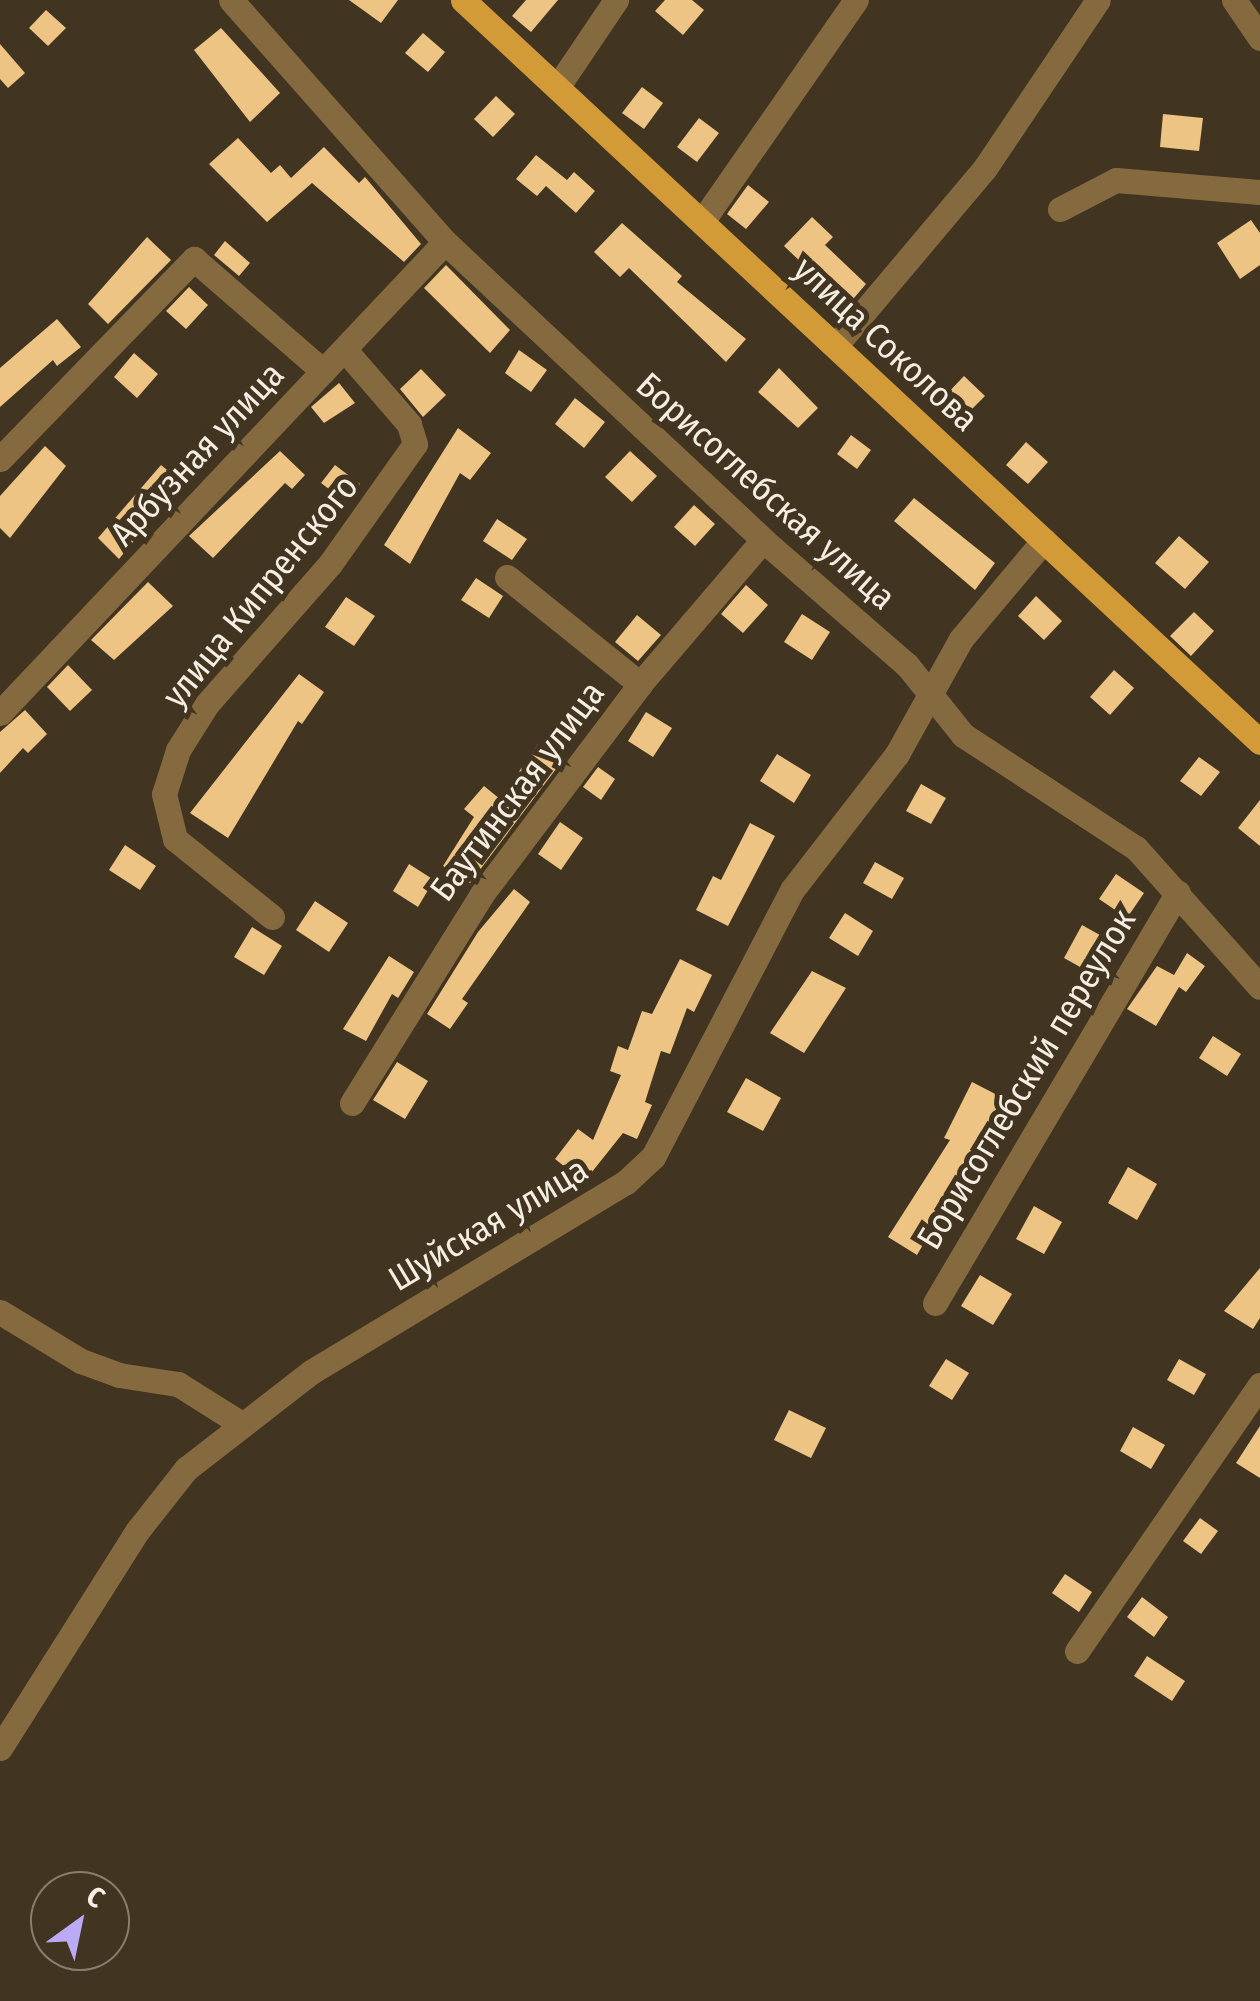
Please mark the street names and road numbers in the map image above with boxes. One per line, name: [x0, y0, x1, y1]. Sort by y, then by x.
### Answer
street label: улица Соколова: [785, 248, 987, 440]
street label: Арбузная улица: [101, 354, 293, 554]
street label: Борисоглебская улица: [628, 364, 904, 618]
street label: улица Кипренского: [153, 466, 367, 716]
street label: Баутинская улица: [421, 673, 613, 909]
street label: Борисоглебский переулок: [908, 901, 1144, 1257]
street label: Шуйская улица: [381, 1148, 595, 1300]

